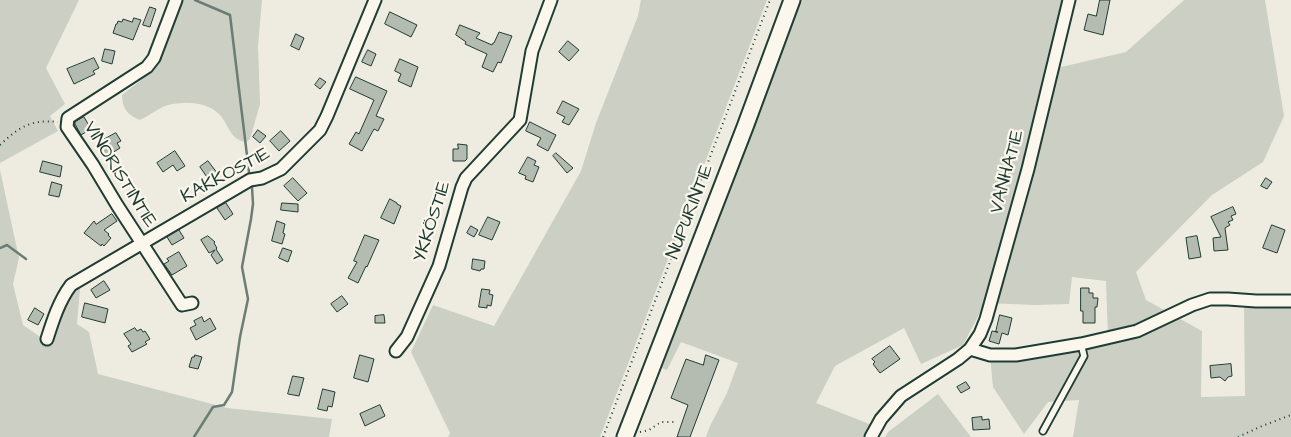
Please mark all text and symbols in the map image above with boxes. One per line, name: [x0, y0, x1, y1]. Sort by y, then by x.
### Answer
street label: VINORISTINTIE: [77, 118, 161, 232]
street label: VANHATIE: [986, 128, 1030, 216]
street label: KAKKOSTIE: [178, 143, 274, 209]
street label: NUPURINTIE: [663, 161, 719, 263]
street label: YKKÖSTIE: [409, 179, 457, 265]

